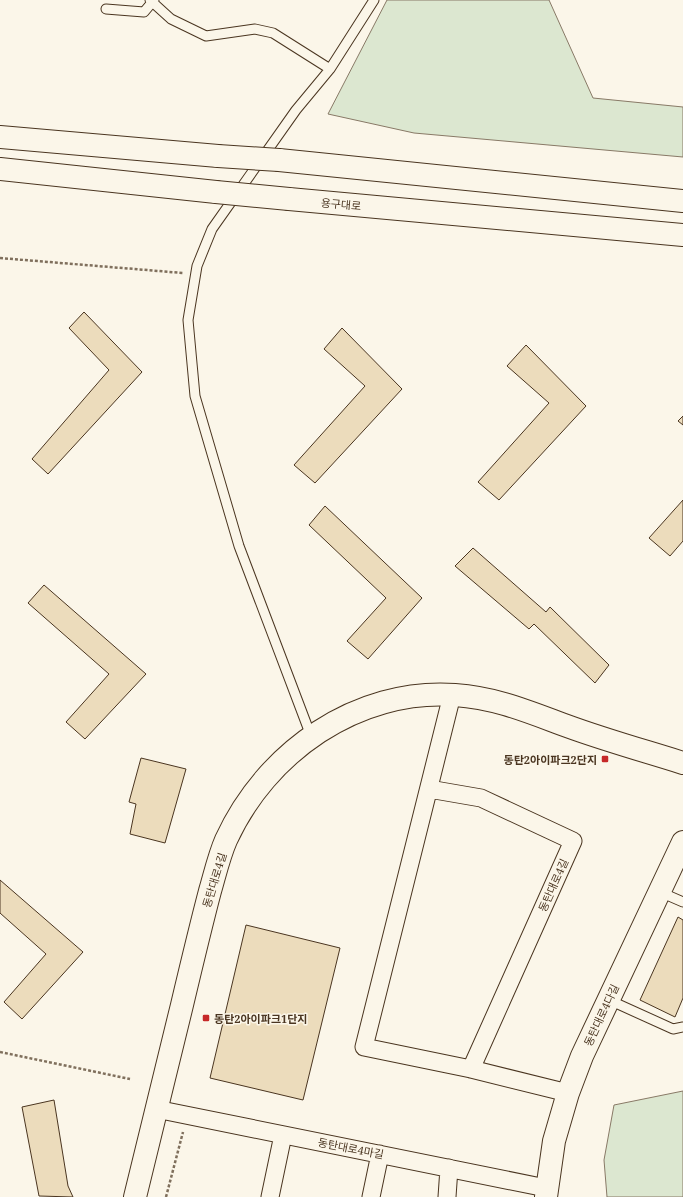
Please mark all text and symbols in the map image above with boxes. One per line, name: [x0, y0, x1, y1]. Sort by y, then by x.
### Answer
street label: 용구대로: [320, 195, 362, 213]
place label: 동탄2아이파크2단지: [504, 752, 597, 767]
marker: 동탄2아이파크2단지: [600, 754, 610, 764]
street label: 동탄대로4길: [199, 851, 229, 909]
street label: 동탄대로4길: [535, 856, 571, 914]
street label: 동탄대로4다길: [580, 982, 622, 1048]
place label: 동탄2아이파크1단지: [214, 1011, 307, 1026]
marker: 동탄2아이파크1단지: [201, 1013, 211, 1023]
street label: 동탄대로4마길: [317, 1134, 385, 1162]

